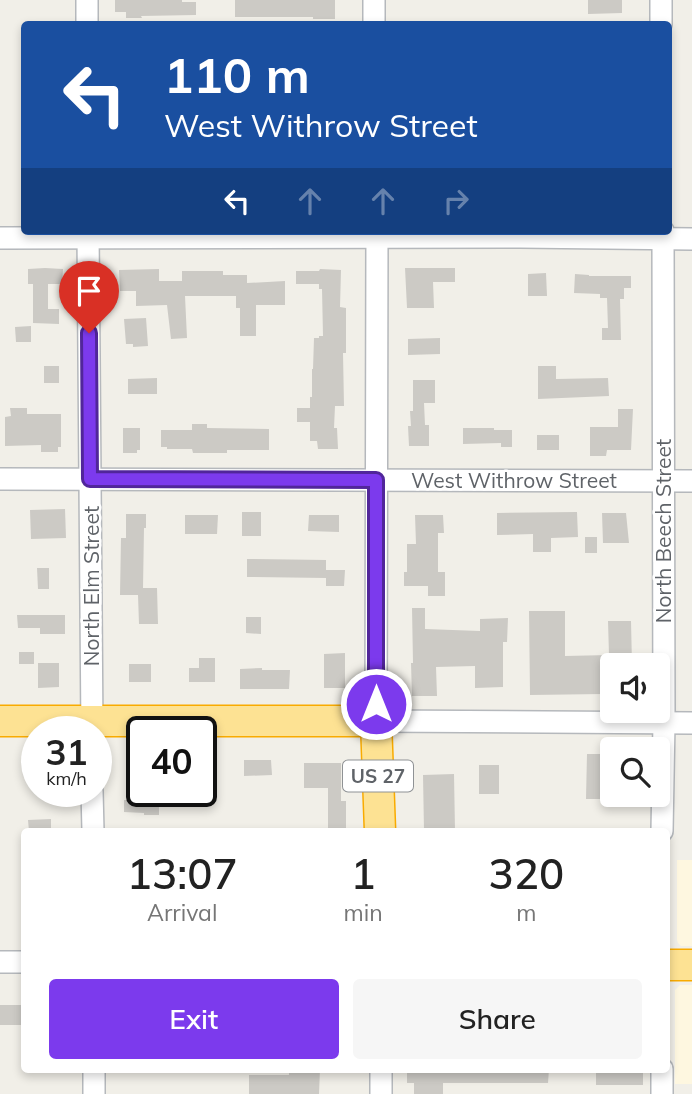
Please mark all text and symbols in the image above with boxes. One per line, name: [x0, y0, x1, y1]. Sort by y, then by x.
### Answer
text: 110 m: [164, 44, 310, 105]
icon: left: [49, 49, 140, 140]
text: West Withrow Street: [164, 105, 478, 145]
icon: left: [218, 182, 256, 220]
icon: ahead: [291, 182, 329, 220]
icon: ahead: [364, 182, 402, 220]
icon: right: [437, 182, 475, 220]
pin: [59, 261, 119, 333]
icon: arrive: [70, 272, 108, 310]
street label: North Beech Street: [650, 439, 676, 623]
street label: West Withrow Street: [411, 467, 617, 493]
street label: North Elm Street: [78, 506, 104, 666]
map controls: [600, 653, 670, 807]
button: sound: [600, 653, 670, 723]
position arrow: [339, 667, 413, 741]
speed limit sign: 40: [126, 716, 217, 807]
text: 31: [45, 730, 88, 774]
button: search: [600, 737, 670, 807]
road number: US 27: [343, 761, 413, 792]
text: km/h: [46, 767, 87, 790]
text: 13:07: [127, 847, 238, 900]
text: 1: [350, 847, 376, 900]
text: 320: [489, 847, 564, 900]
text: Arrival: [147, 898, 217, 927]
text: min: [343, 898, 383, 927]
text: m: [516, 898, 536, 927]
button: Exit: [49, 979, 339, 1059]
button: Share: [353, 979, 642, 1059]

